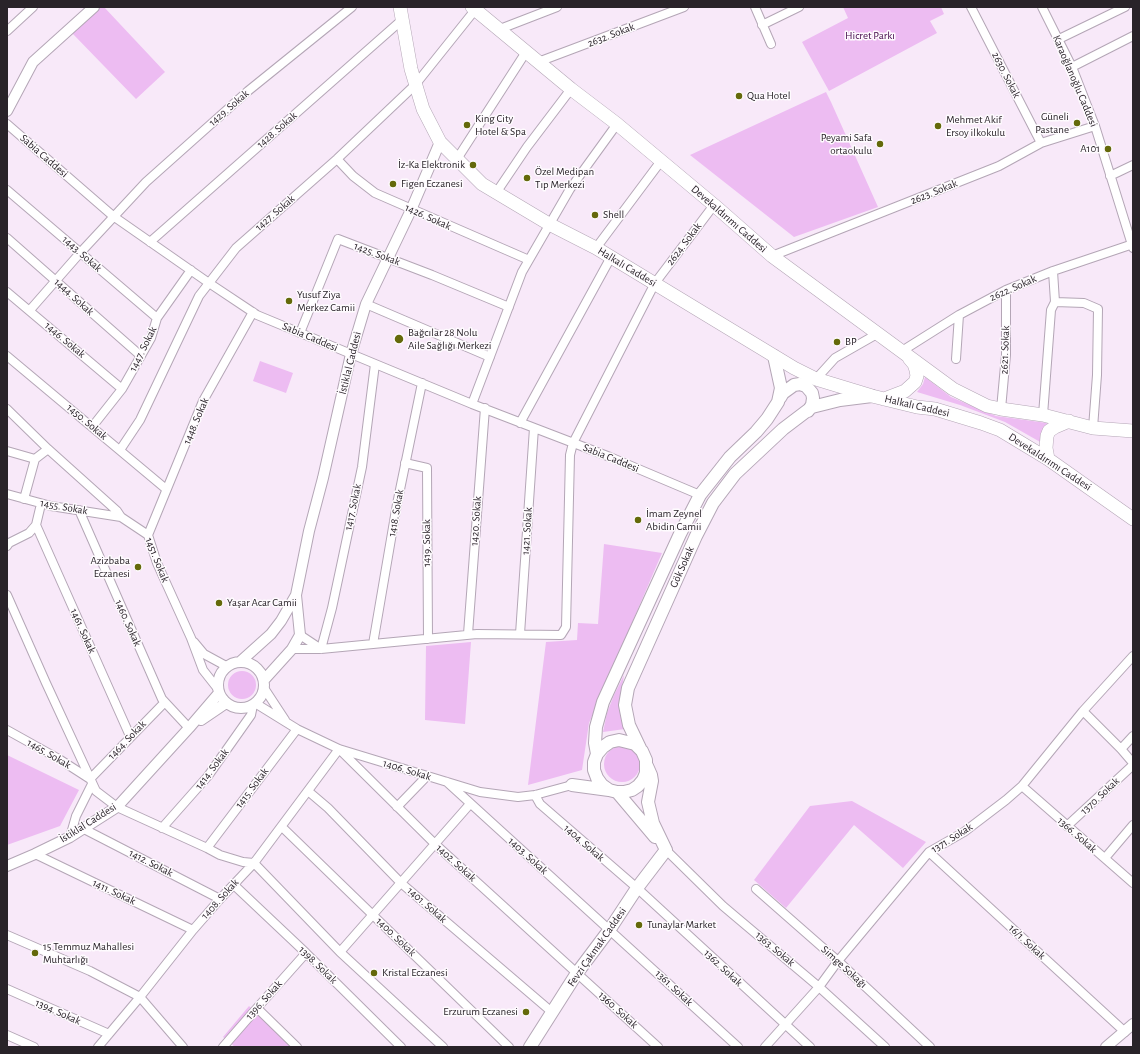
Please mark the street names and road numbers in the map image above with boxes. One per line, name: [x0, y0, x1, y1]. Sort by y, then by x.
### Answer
street label: 2632. Sokak: [586, 20, 636, 50]
street label: Karaoğlanoğlu Caddesi: [1050, 33, 1100, 129]
street label: 2630. Sokak: [989, 50, 1023, 100]
street label: 1429. Sokak: [206, 87, 252, 129]
street label: 1428. Sokak: [254, 109, 300, 151]
street label: Sabia Caddesi: [17, 132, 71, 180]
street label: 2623. Sokak: [909, 177, 959, 207]
street label: Devekaldırımı Caddesi: [688, 182, 770, 256]
street label: 1427. Sokak: [252, 192, 298, 234]
street label: 1426. Sokak: [403, 201, 453, 233]
street label: 2624. Sokak: [664, 220, 704, 268]
street label: 1443. Sokak: [59, 233, 105, 275]
street label: 1425. Sokak: [352, 240, 402, 268]
street label: Halkalı Caddesi: [595, 244, 659, 290]
street label: 2622. Sokak: [988, 272, 1038, 304]
street label: 1444. Sokak: [51, 276, 97, 318]
street label: 1446. Sokak: [42, 319, 88, 361]
street label: Sabia Caddesi: [280, 319, 340, 355]
street label: 1447. Sokak: [126, 324, 160, 374]
street label: 2621. Sokak: [998, 326, 1012, 374]
street label: İstiklal Caddesi: [336, 330, 364, 396]
street label: Halkalı Caddesi: [883, 392, 951, 420]
street label: 1448. Sokak: [180, 396, 212, 446]
street label: 1450. Sokak: [64, 401, 110, 443]
street label: Devekaldırımı Caddesi: [1006, 430, 1094, 494]
street label: Sabia Caddesi: [581, 441, 641, 475]
street label: 1417. Sokak: [342, 483, 364, 531]
street label: 1418. Sokak: [385, 488, 407, 538]
street label: 1455. Sokak: [39, 496, 89, 518]
street label: 1420. Sokak: [468, 496, 484, 546]
street label: 1421. Sokak: [519, 507, 535, 555]
street label: 1419. Sokak: [420, 519, 434, 567]
street label: 1451. Sokak: [142, 536, 172, 584]
street label: Gök Sokak: [667, 544, 697, 590]
street label: 1460. Sokak: [112, 598, 144, 648]
street label: 1461. Sokak: [67, 607, 99, 655]
street label: 1464. Sokak: [105, 718, 149, 762]
street label: 1465. Sokak: [25, 736, 73, 772]
street label: 1414. Sokak: [192, 746, 232, 792]
street label: 1406. Sokak: [381, 756, 433, 784]
street label: 1415. Sokak: [233, 765, 271, 811]
street label: 1370. Sokak: [1078, 775, 1122, 817]
street label: İstiklal Caddesi: [57, 800, 119, 846]
street label: 1366. Sokak: [1054, 814, 1100, 856]
street label: 1371. Sokak: [929, 820, 975, 856]
street label: 1404. Sokak: [561, 822, 607, 864]
street label: 1403. Sokak: [505, 835, 551, 877]
street label: 1402. Sokak: [433, 842, 479, 884]
street label: 1412. Sokak: [127, 846, 175, 880]
street label: 1411. Sokak: [90, 876, 138, 908]
street label: 1408. Sokak: [198, 876, 242, 922]
street label: 1401. Sokak: [404, 884, 450, 926]
street label: Fevzi Çakmak Caddesi: [565, 905, 629, 989]
street label: 1400. Sokak: [373, 915, 419, 959]
street label: 16/1. Sokak: [1006, 922, 1048, 962]
street label: 1363. Sokak: [753, 929, 797, 969]
street label: 1398. Sokak: [296, 943, 340, 987]
street label: Simge Sokağı: [818, 943, 870, 991]
street label: 1362. Sokak: [701, 947, 745, 989]
street label: 1361. Sokak: [652, 967, 696, 1009]
street label: 1396. Sokak: [243, 978, 285, 1022]
street label: 1360. Sokak: [595, 989, 641, 1031]
street label: 1394. Sokak: [33, 996, 83, 1028]

